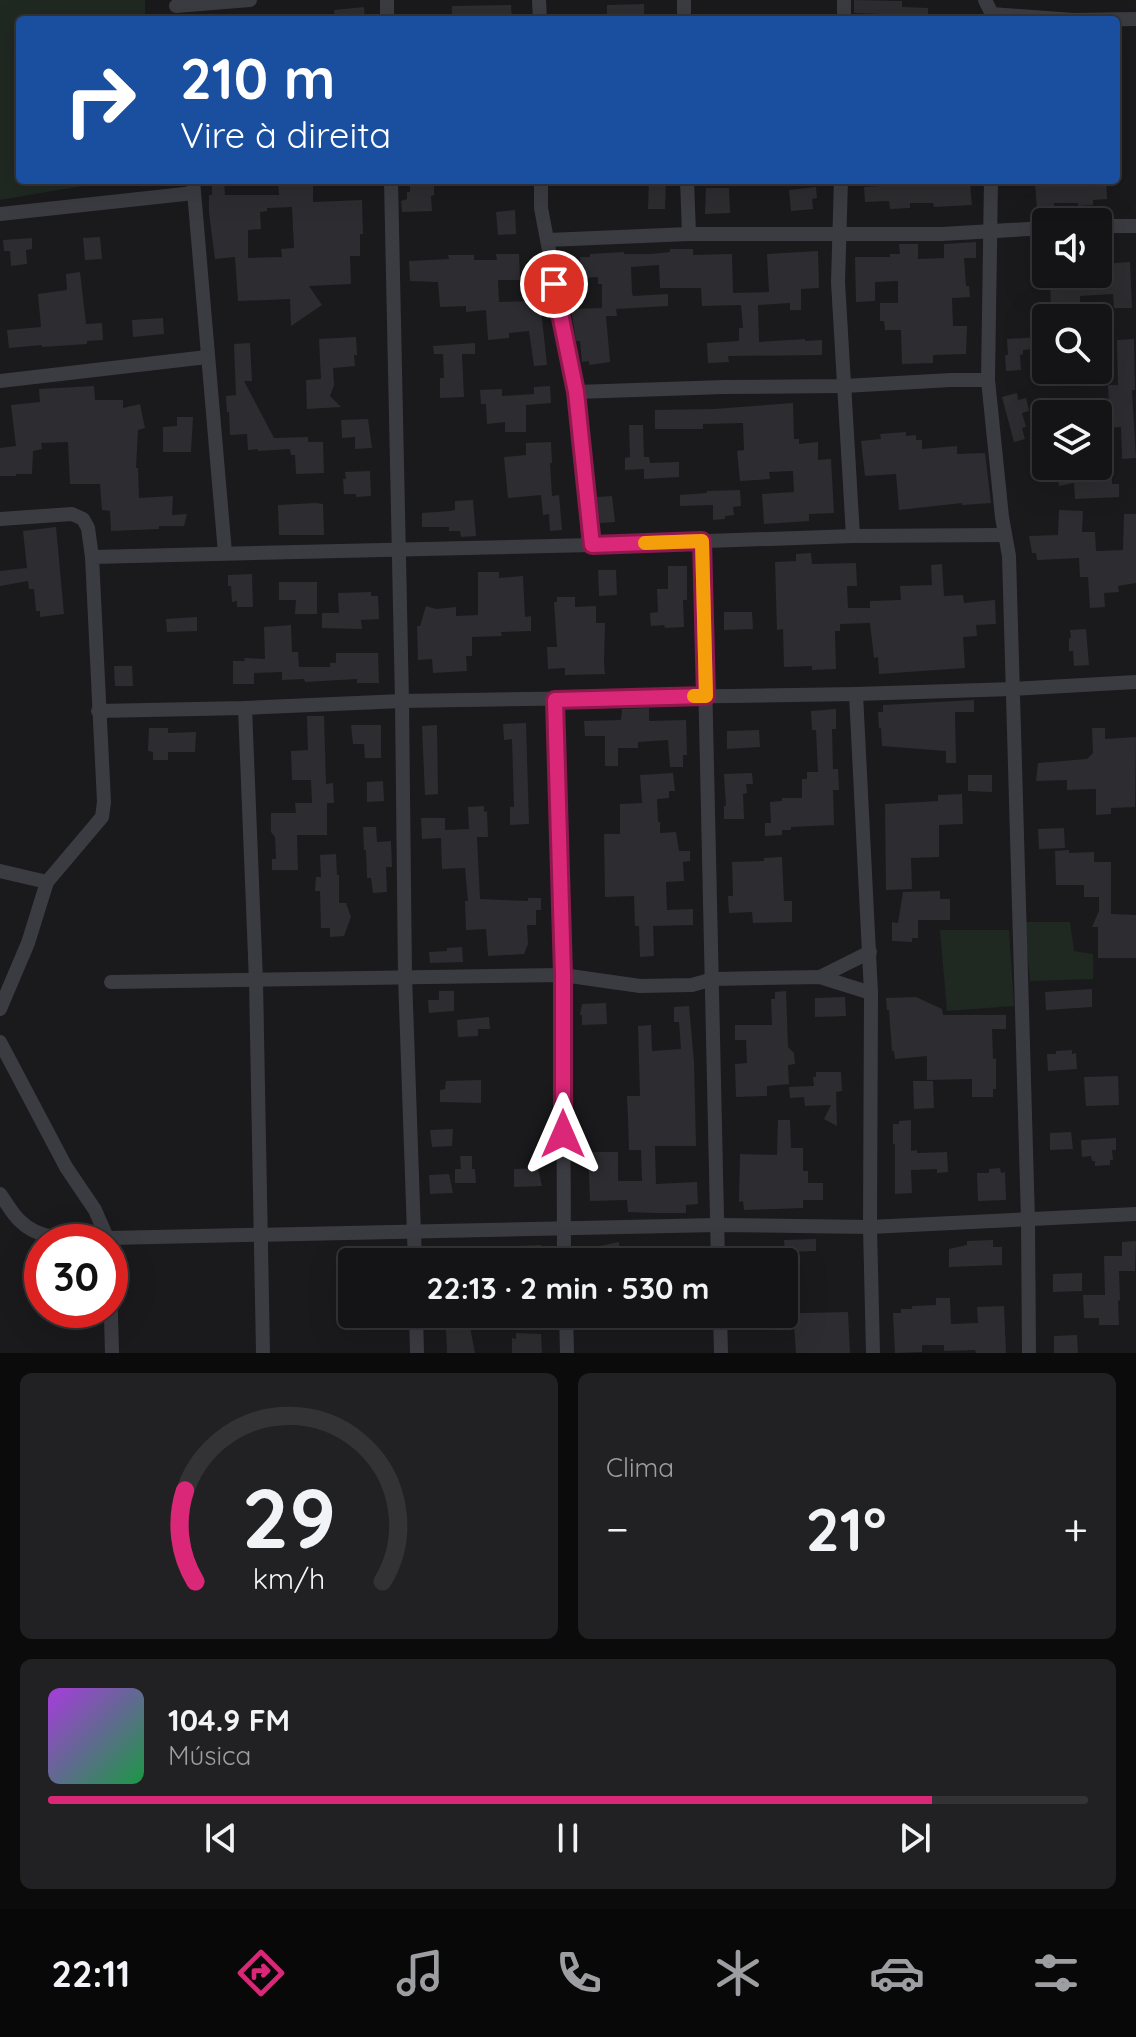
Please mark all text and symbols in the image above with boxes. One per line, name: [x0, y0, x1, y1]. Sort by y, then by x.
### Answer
text: 210 m: [180, 43, 335, 113]
icon: right: [48, 48, 152, 152]
text: Vire à direita: [180, 112, 391, 157]
map controls: [1032, 208, 1112, 480]
button: sound: [1032, 208, 1112, 288]
pin: [520, 250, 588, 318]
icon: arrive: [532, 262, 576, 306]
button: search: [1032, 304, 1112, 384]
button: layers: [1032, 400, 1112, 480]
position arrow: [521, 1092, 605, 1176]
speed limit sign: 30: [24, 1224, 128, 1328]
text: 22:13 · 2 min · 530 m: [427, 1269, 710, 1307]
text: Clima: [606, 1451, 674, 1484]
text: 29: [242, 1465, 336, 1569]
text: 21°: [806, 1491, 887, 1566]
text: −: [606, 1501, 629, 1556]
text: +: [1063, 1501, 1088, 1556]
text: km/h: [253, 1560, 325, 1596]
text: 104.9 FM: [168, 1701, 290, 1739]
text: Música: [168, 1739, 251, 1772]
icon: previous: [199, 1816, 243, 1860]
icon: pause: [546, 1816, 590, 1860]
icon: next: [893, 1816, 937, 1860]
icon: directions: [233, 1945, 289, 2001]
icon: music: [392, 1945, 448, 2001]
icon: phone: [551, 1945, 607, 2001]
icon: climate: [710, 1945, 766, 2001]
icon: car: [869, 1945, 925, 2001]
icon: filters: [1028, 1945, 1084, 2001]
text: 22:11: [52, 1951, 130, 1996]

